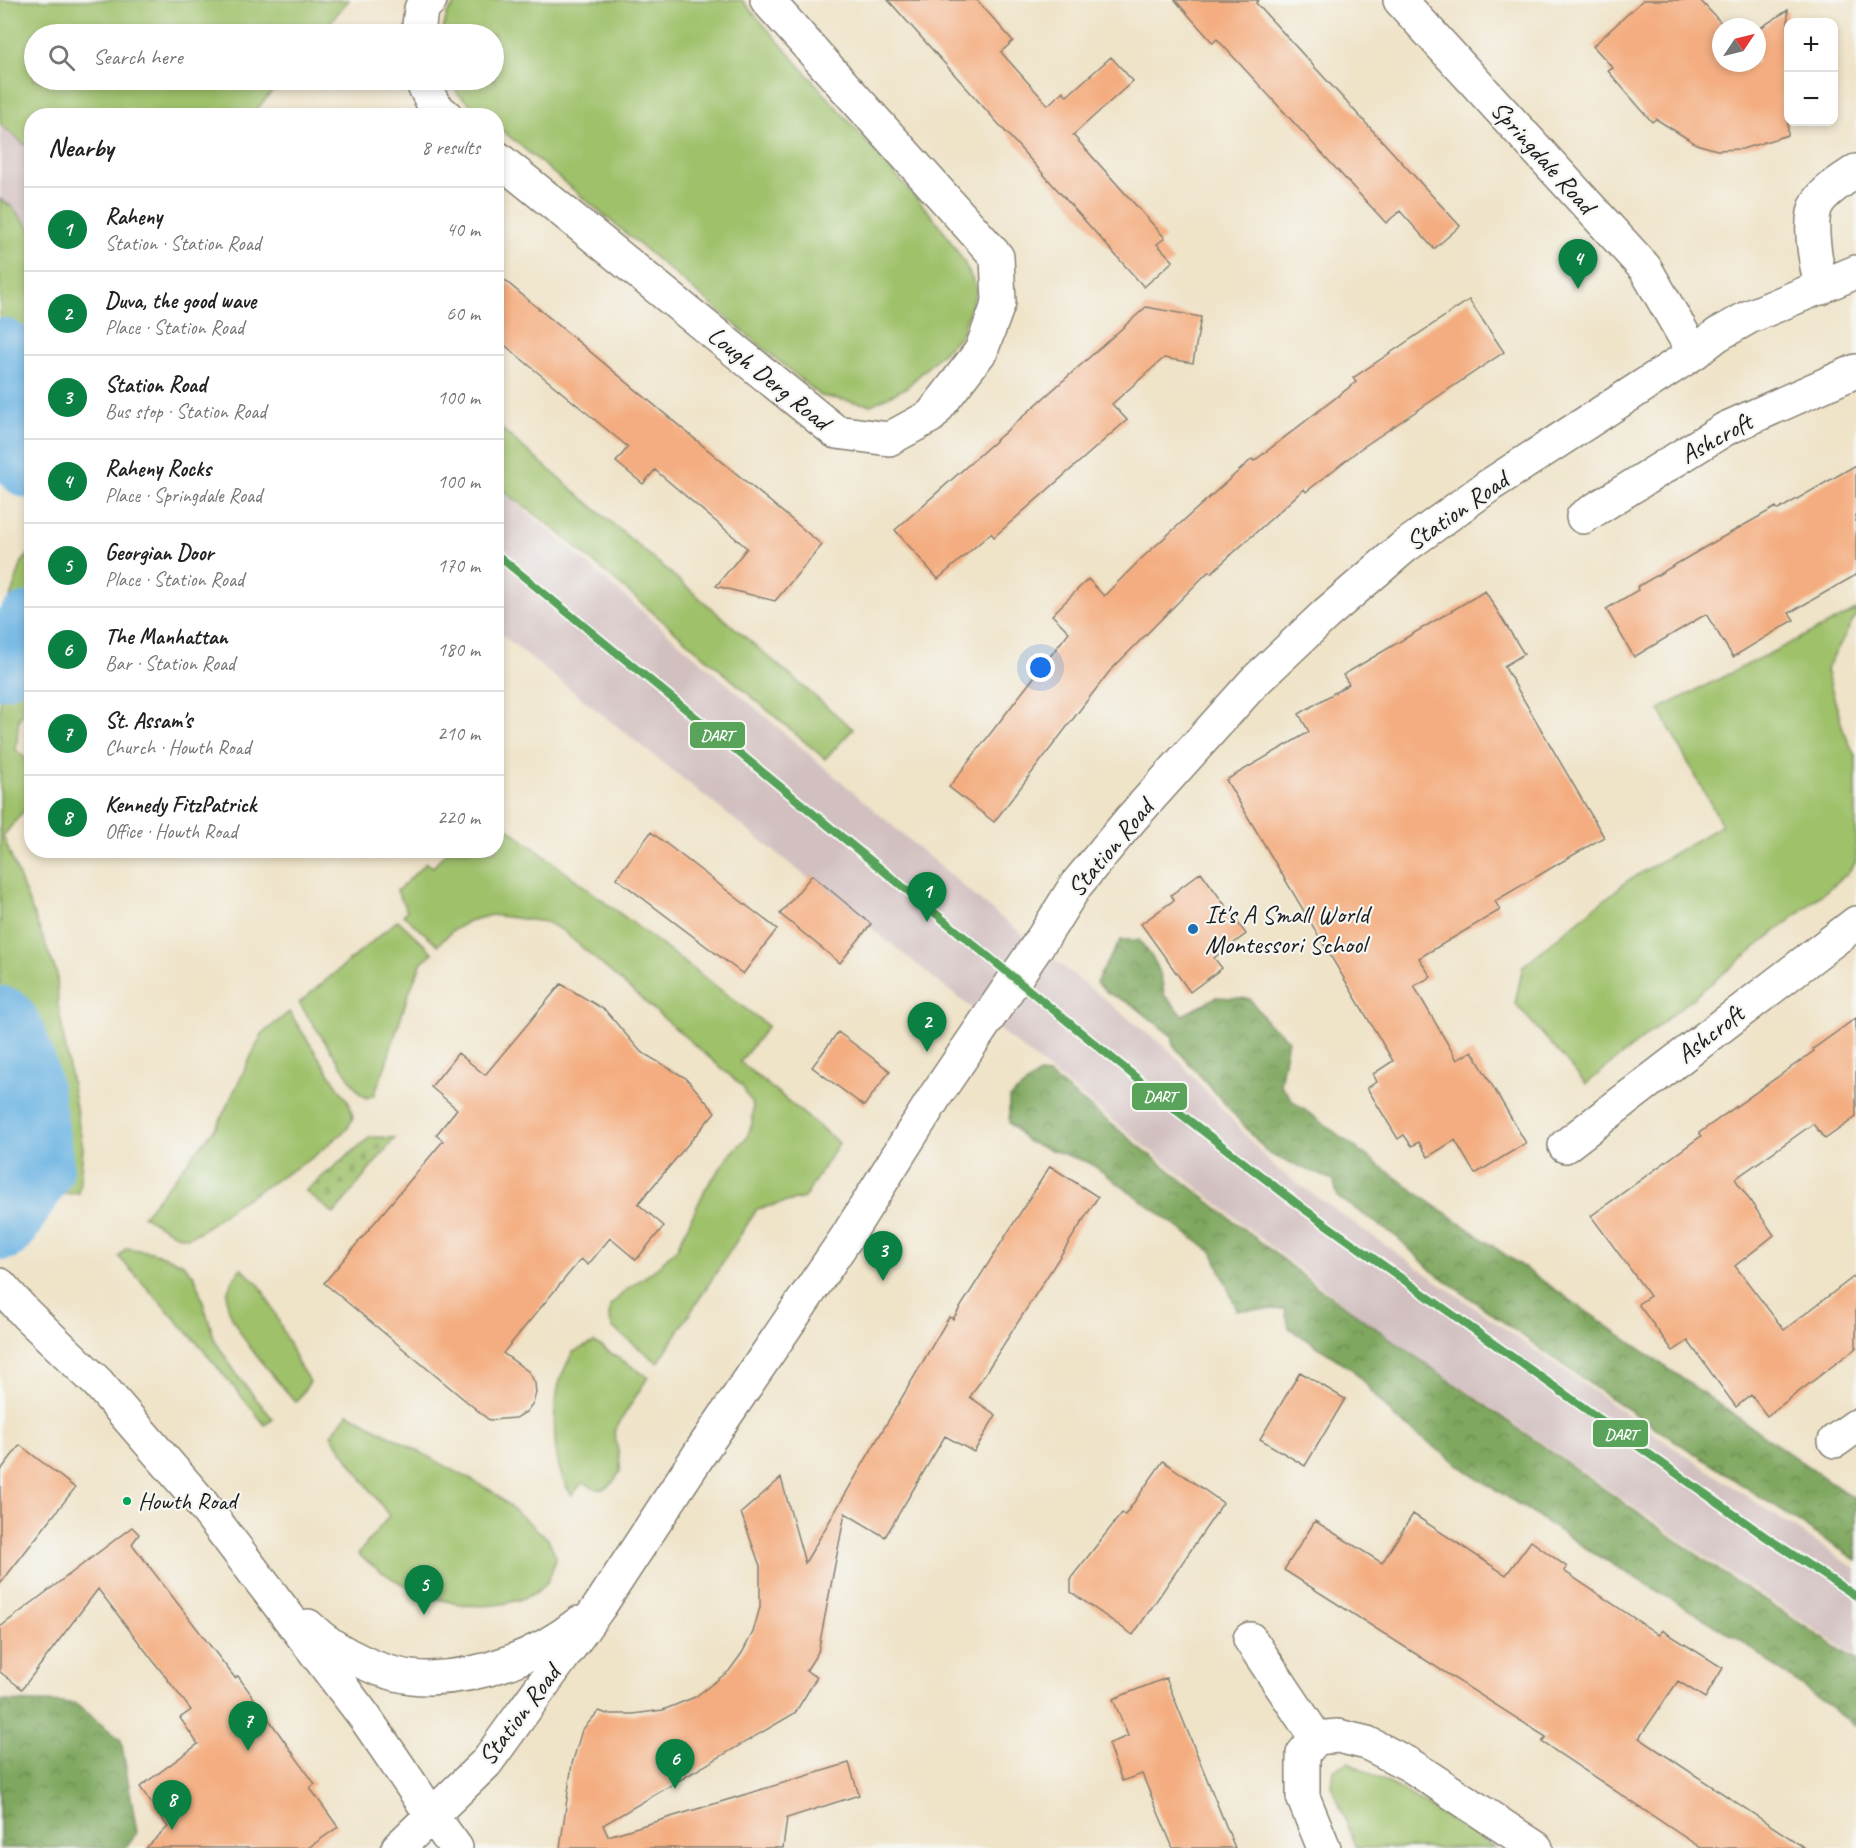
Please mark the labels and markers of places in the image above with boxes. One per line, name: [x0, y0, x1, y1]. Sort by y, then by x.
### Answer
pin: 4: [1558, 240, 1598, 289]
pin: 1: [908, 872, 946, 922]
place label: It's A Small World Montessori School: [1205, 898, 1372, 961]
marker: It's A Small World Montessori School: [1186, 922, 1200, 936]
pin: 2: [908, 1002, 946, 1052]
pin: 3: [864, 1232, 902, 1281]
place label: Howth Road: [138, 1486, 240, 1516]
marker: Howth Road: [121, 1495, 133, 1507]
pin: 5: [404, 1566, 444, 1615]
pin: 7: [228, 1702, 268, 1751]
pin: 6: [656, 1740, 694, 1789]
pin: 8: [152, 1780, 192, 1830]

